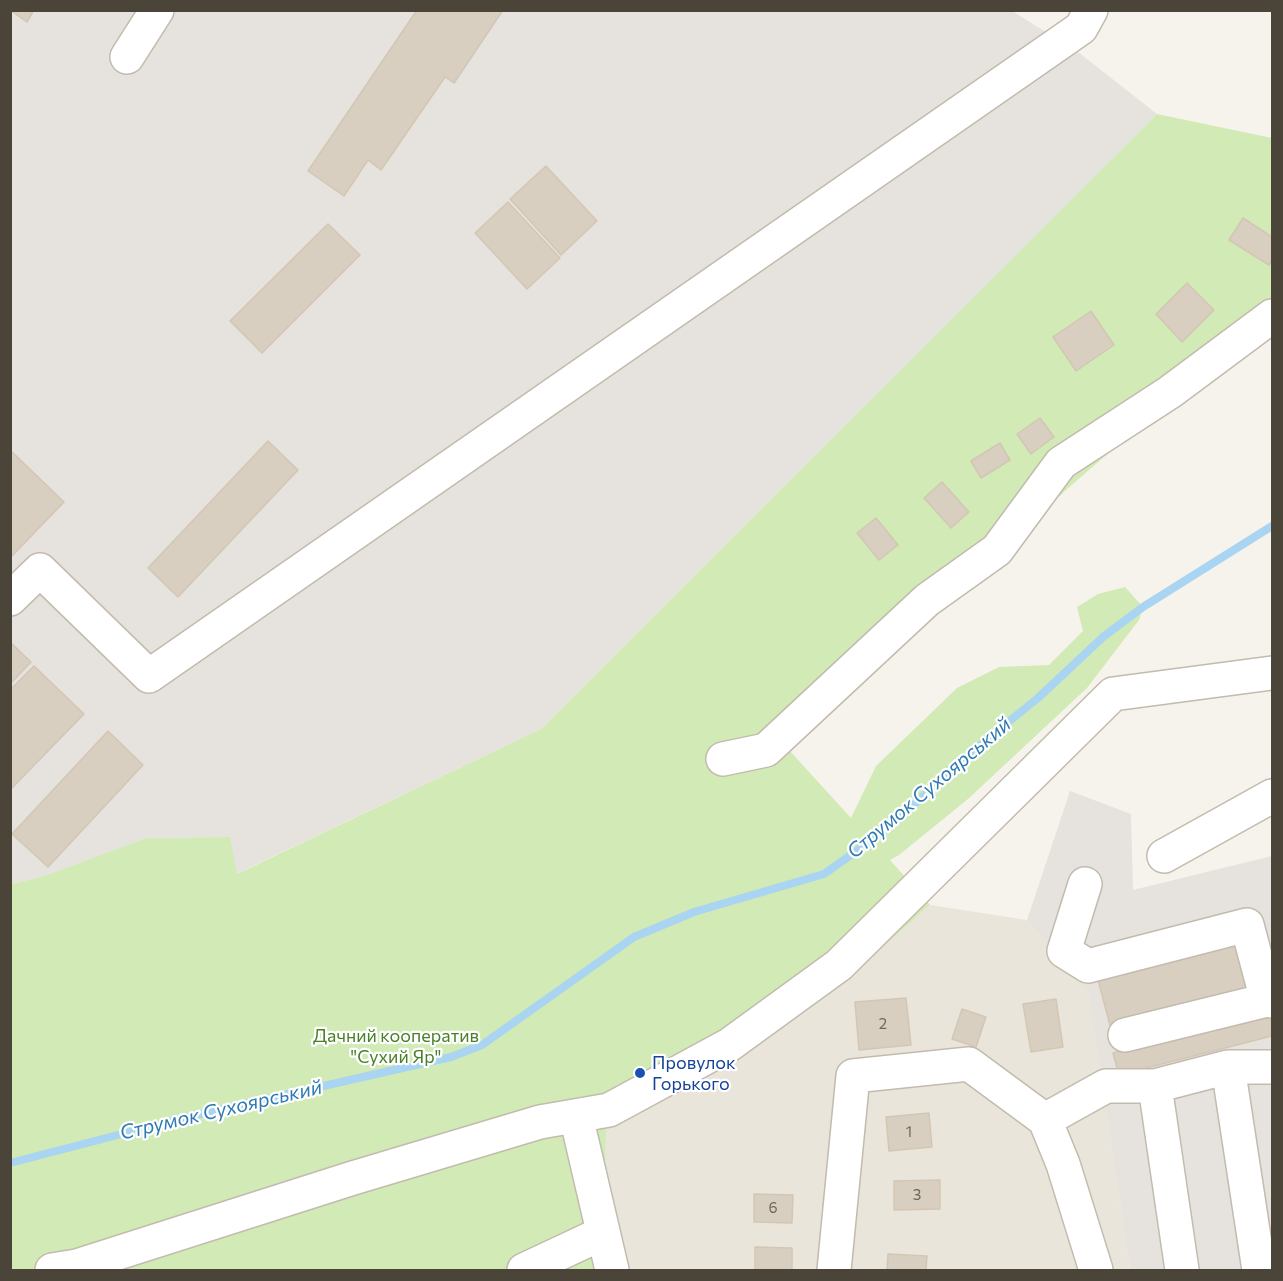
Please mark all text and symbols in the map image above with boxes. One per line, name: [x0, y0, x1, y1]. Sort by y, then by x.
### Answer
water label: Струмок Сухоярський: [842, 712, 1016, 864]
house number: 2: [879, 1015, 887, 1033]
park label: Дачний кооператив "Сухий Яр": [313, 1025, 479, 1068]
place label: Провулок Горького: [652, 1052, 736, 1094]
marker: Провулок Горького: [633, 1066, 647, 1080]
water label: Струмок Сухоярський: [118, 1075, 324, 1145]
house number: 1: [906, 1123, 912, 1141]
house number: 3: [913, 1186, 921, 1204]
house number: 6: [768, 1199, 778, 1217]

